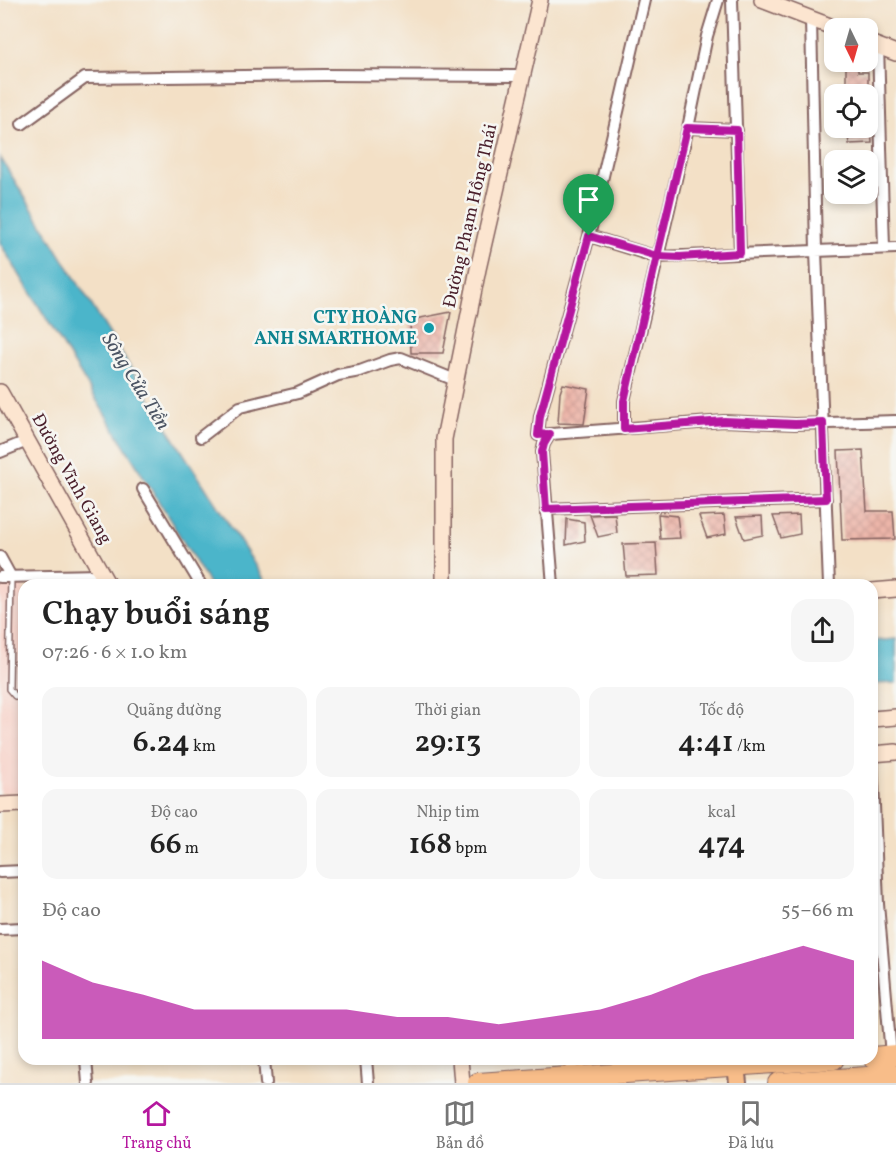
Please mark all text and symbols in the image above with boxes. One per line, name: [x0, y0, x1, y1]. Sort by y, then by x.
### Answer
north arrow: [824, 18, 878, 72]
map controls: [824, 18, 878, 204]
button: locate: [824, 84, 878, 138]
street label: Đường Phạm Hồng Thái: [438, 121, 504, 311]
button: layers: [824, 150, 878, 204]
pin: [563, 174, 614, 236]
icon: arrive: [572, 183, 605, 216]
place label: CTY HOÀNG ANH SMARTHOME: [254, 306, 417, 352]
marker: CTY HOÀNG ANH SMARTHOME: [422, 321, 436, 335]
water label: Sông Cửa Tiền: [94, 328, 176, 436]
street label: Đường Vĩnh Giang: [25, 409, 117, 549]
text: Chạy buổi sáng: [42, 593, 270, 639]
button: share: [791, 599, 854, 662]
text: 07:26 · 6 × 1.0 km: [42, 639, 187, 667]
text: Quãng đường: [127, 700, 222, 722]
text: Thời gian: [415, 700, 481, 722]
text: Tốc độ: [699, 700, 744, 722]
text: 6.24: [133, 722, 190, 764]
text: 29:13: [415, 722, 481, 764]
text: 4:41: [678, 722, 734, 764]
text: km: [190, 736, 216, 758]
text: /km: [734, 736, 766, 758]
text: Độ cao: [151, 802, 198, 824]
text: Nhịp tim: [416, 802, 480, 824]
text: kcal: [707, 802, 736, 824]
text: 66: [150, 824, 182, 866]
text: 168: [408, 824, 452, 866]
text: 474: [698, 824, 746, 866]
text: m: [182, 838, 199, 860]
text: bpm: [452, 838, 488, 860]
text: Độ cao: [42, 897, 101, 925]
text: 55–66 m: [781, 897, 854, 925]
tab: Trang chủ: [122, 1097, 192, 1155]
tab: Bản đồ: [436, 1097, 484, 1155]
tab: Đã lưu: [728, 1097, 774, 1155]

